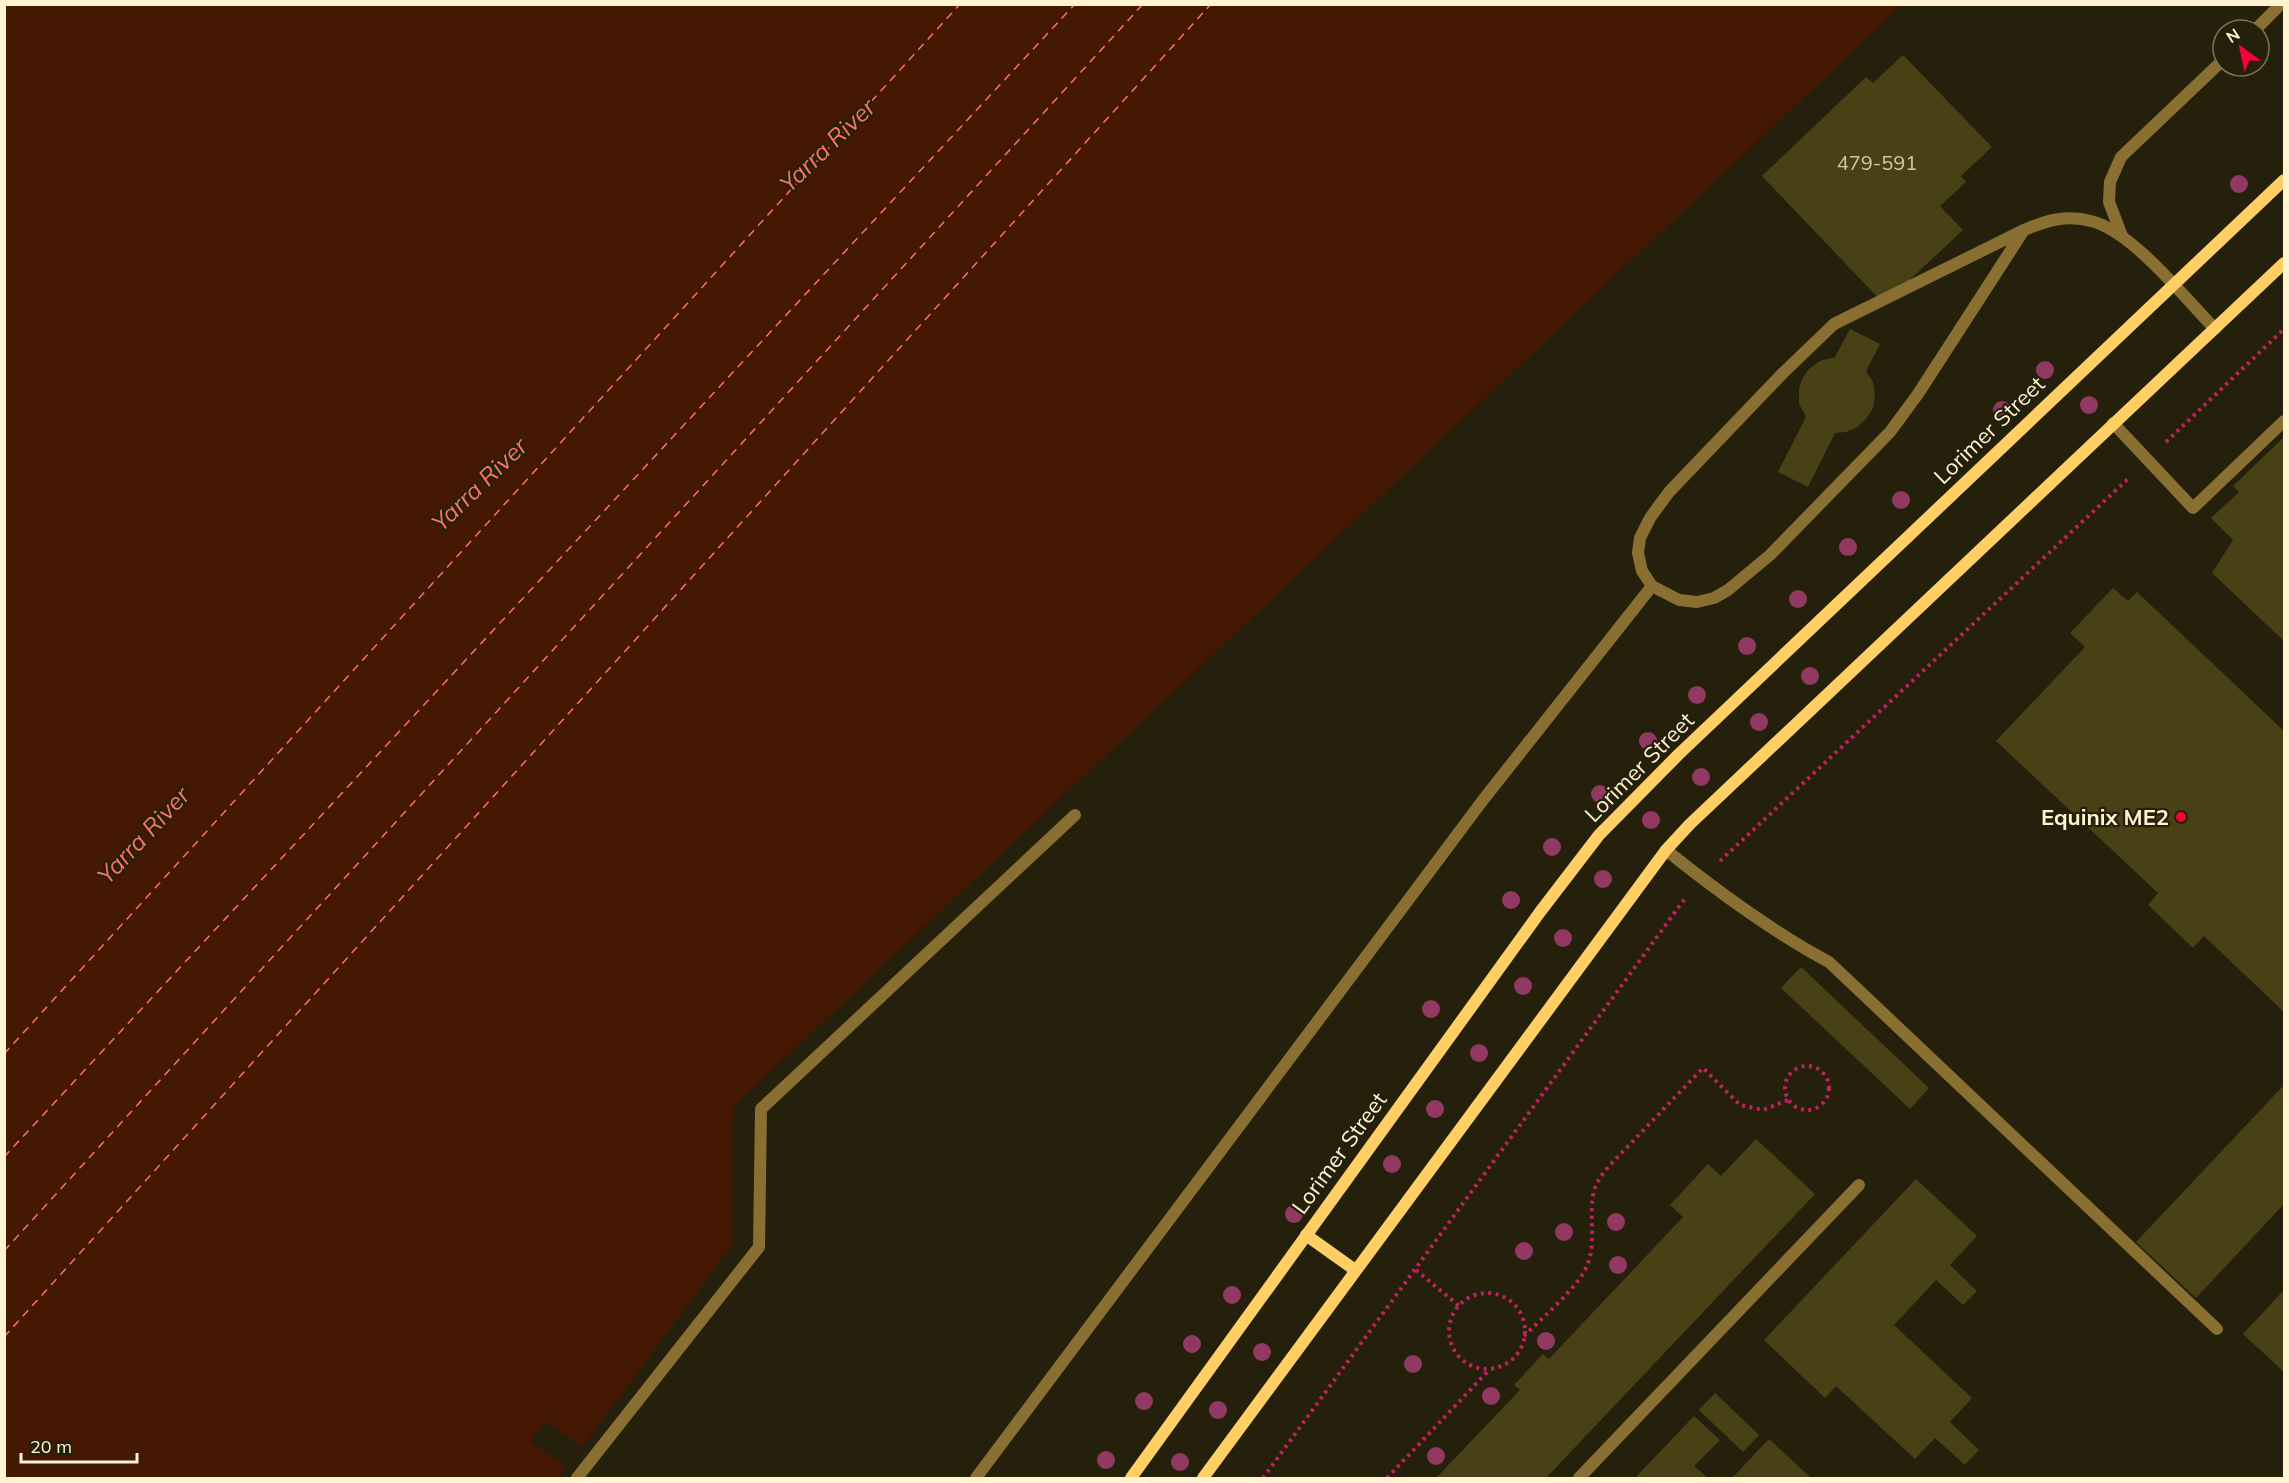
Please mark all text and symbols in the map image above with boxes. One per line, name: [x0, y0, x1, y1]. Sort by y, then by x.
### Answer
north arrow: [2211, 18, 2271, 78]
text: N: [2222, 24, 2243, 47]
water label: Yarra River: [773, 91, 882, 198]
house number: 479-591: [1837, 150, 1917, 175]
street label: Lorimer Street: [1928, 370, 2051, 490]
water label: Yarra River: [425, 430, 534, 537]
street label: Lorimer Street: [1578, 706, 1700, 828]
water label: Yarra River: [91, 779, 196, 890]
place label: Equinix ME2: [2041, 803, 2169, 831]
marker: Equinix ME2: [2174, 810, 2188, 824]
street label: Lorimer Street: [1285, 1086, 1393, 1219]
scale bar: [21, 1426, 136, 1464]
text: 20 m: [30, 1435, 72, 1458]

